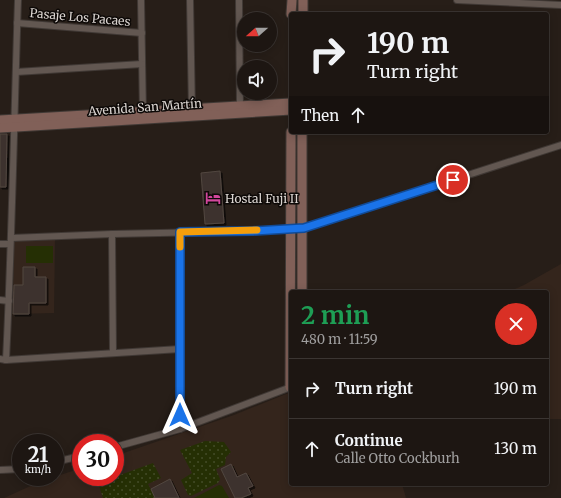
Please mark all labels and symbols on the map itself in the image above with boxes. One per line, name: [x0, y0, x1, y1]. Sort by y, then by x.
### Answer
street label: Pasaje Los Pacaes: [29, 5, 131, 29]
north arrow: [237, 12, 277, 52]
street label: Avenida San Martín: [87, 96, 202, 119]
pin: [436, 163, 470, 197]
hotel icon: Hostal Fuji II: [204, 189, 222, 207]
place label: Hostal Fuji II: [225, 191, 299, 206]
position arrow: [159, 394, 201, 436]
speed limit sign: 30: [72, 434, 124, 486]

